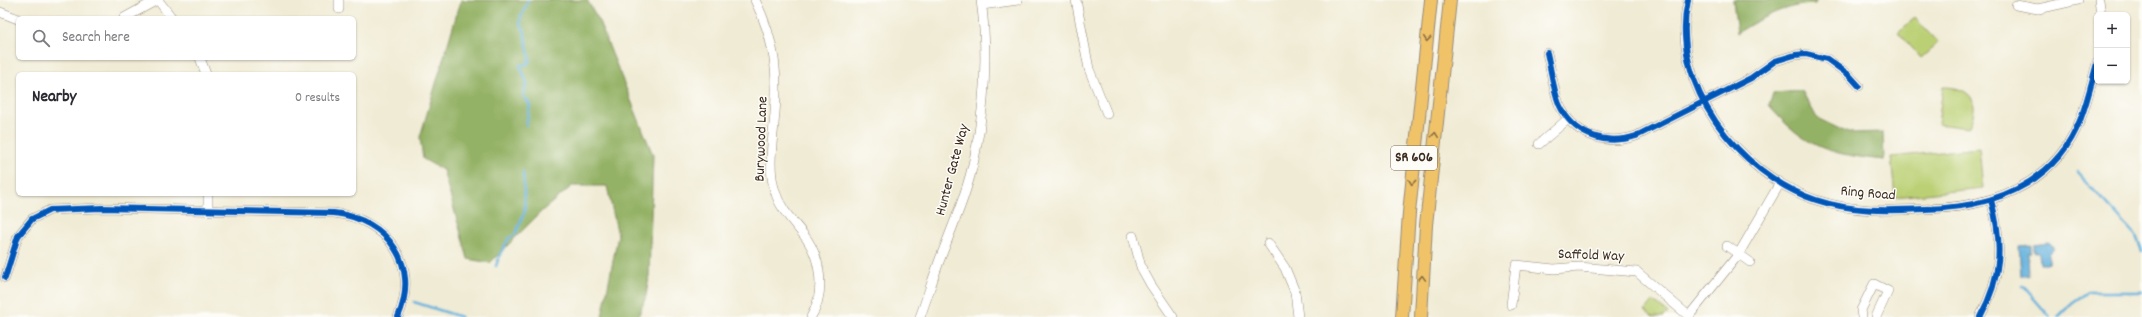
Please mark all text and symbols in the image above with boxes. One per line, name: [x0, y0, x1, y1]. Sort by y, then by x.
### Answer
map controls: [2094, 12, 2130, 84]
button: +: [2094, 12, 2130, 48]
search box: [16, 16, 356, 60]
icon: search: [30, 27, 52, 49]
text: Search here: [62, 27, 130, 49]
one-way arrow: [1423, 36, 1432, 42]
button: −: [2094, 48, 2130, 84]
text: Nearby: [32, 86, 76, 110]
text: 0 results: [295, 89, 340, 108]
street label: Burywood Lane: [750, 96, 774, 182]
street label: Hunter Gate Way: [930, 121, 976, 218]
one-way arrow: [1431, 132, 1440, 138]
road number: SR 606: [1391, 146, 1437, 170]
one-way arrow: [1408, 179, 1417, 185]
street label: Ring Road: [1840, 181, 1896, 207]
street label: Saffold Way: [1558, 244, 1625, 268]
one-way arrow: [1418, 275, 1427, 281]

